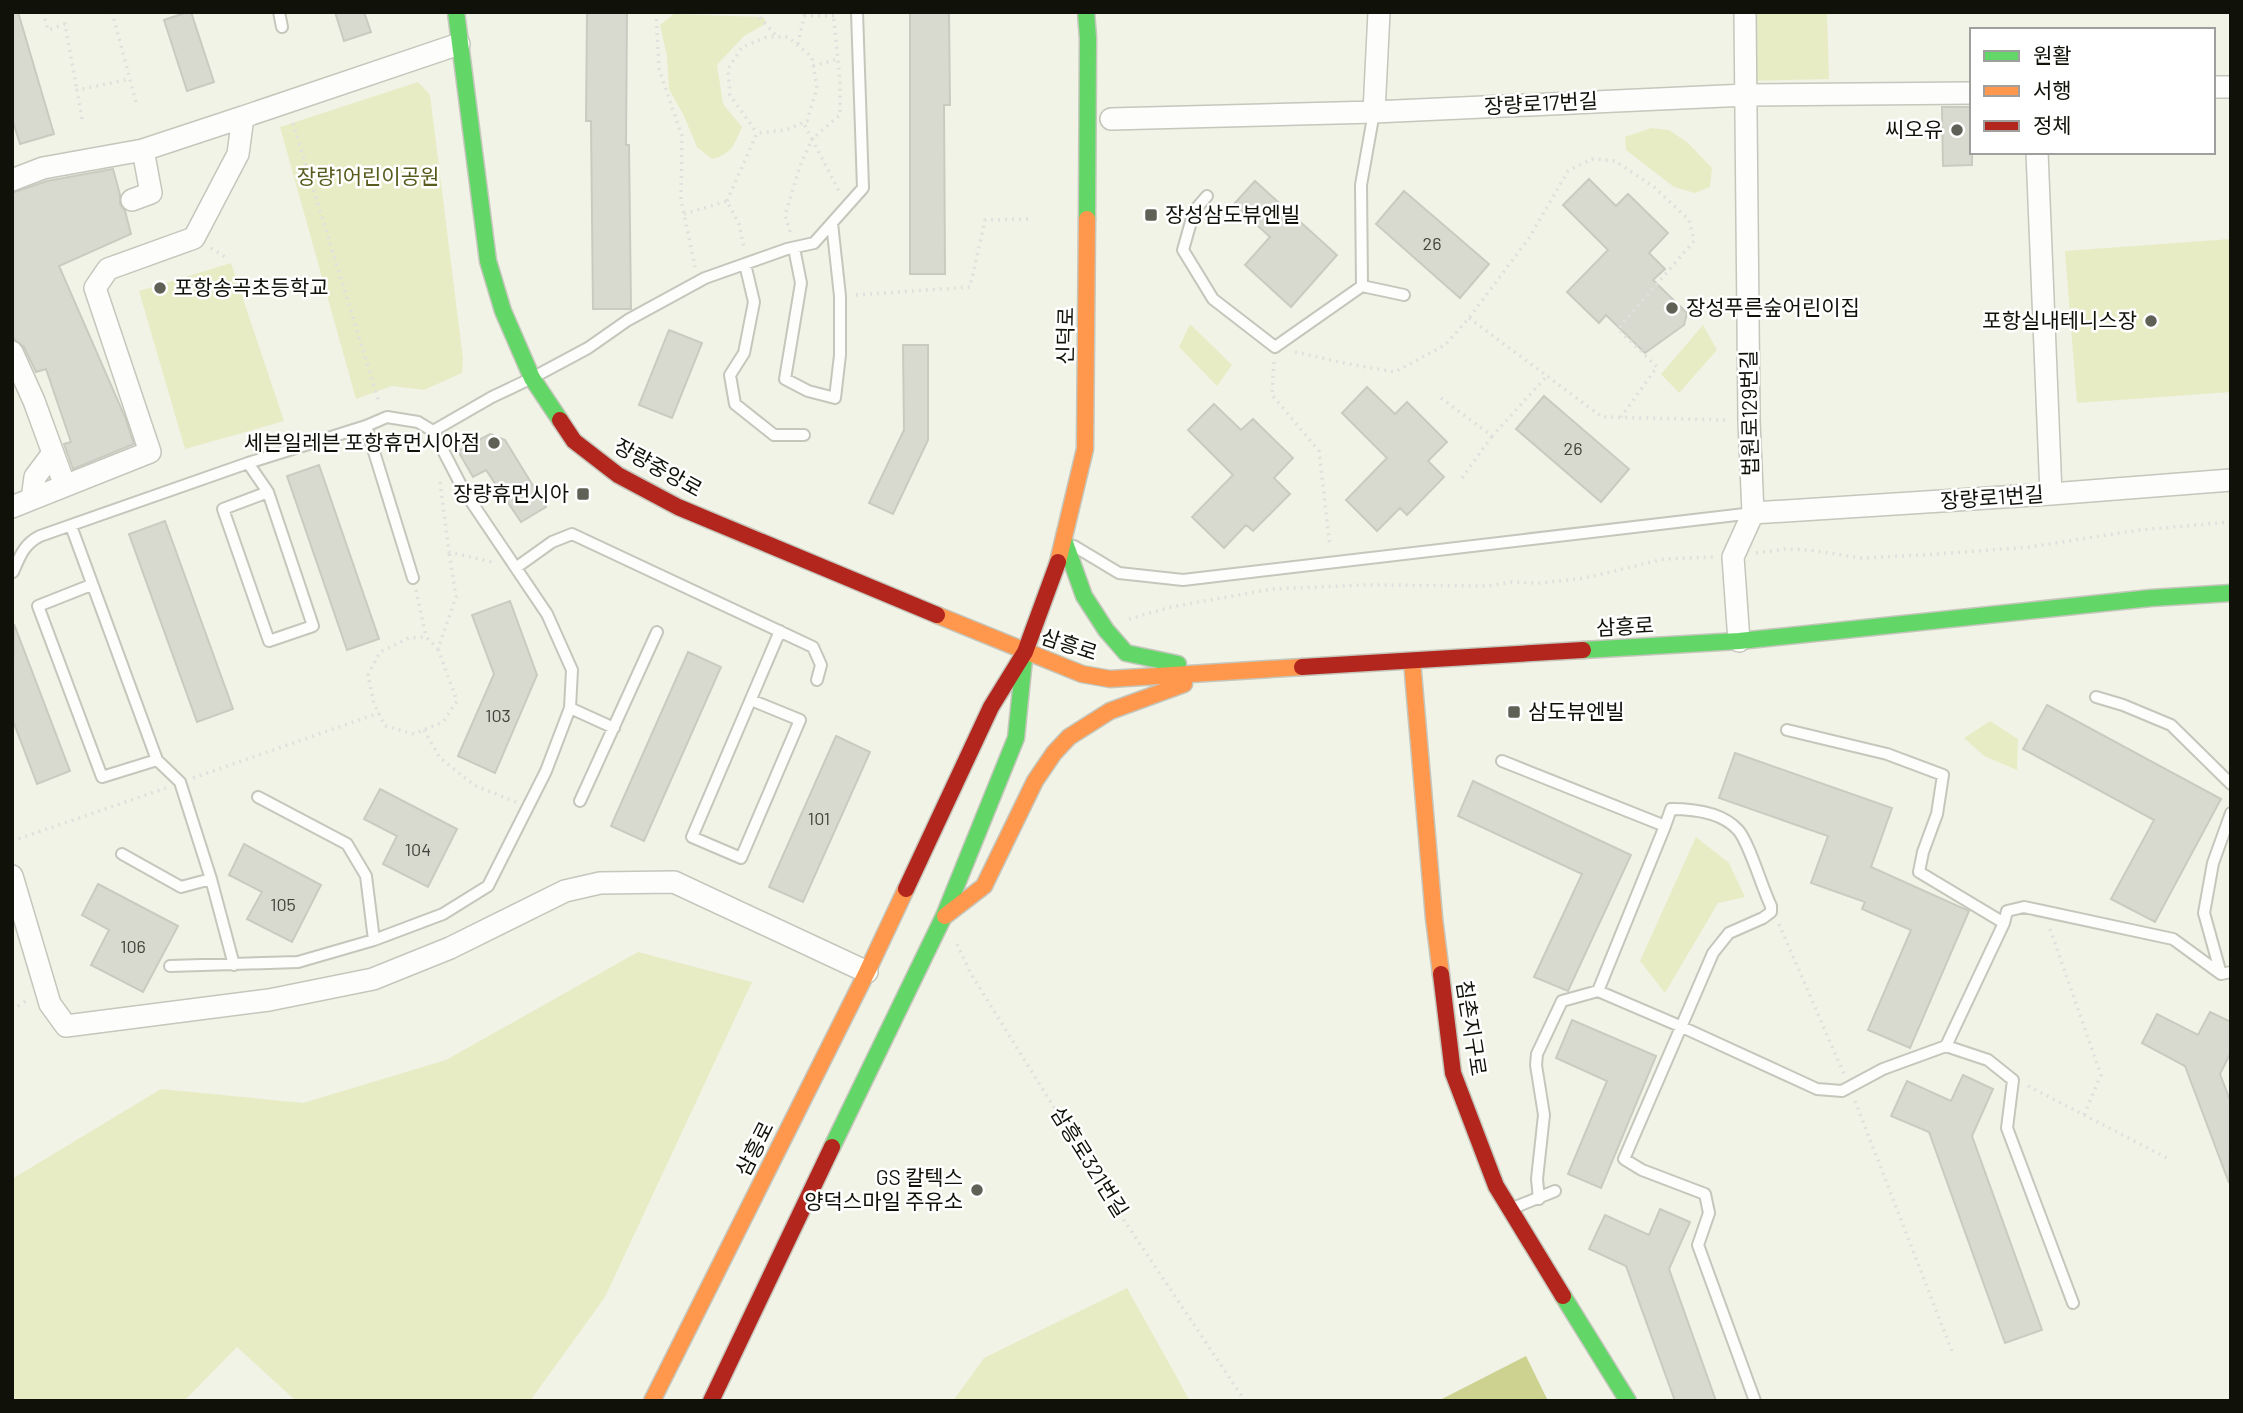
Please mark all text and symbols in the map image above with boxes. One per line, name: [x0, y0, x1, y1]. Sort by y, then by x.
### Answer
legend: [1970, 28, 2215, 154]
text: 원활: [2033, 42, 2072, 67]
text: 서행: [2033, 77, 2072, 102]
street label: 장량로17번길: [1483, 87, 1598, 118]
text: 정체: [2033, 112, 2072, 137]
place label: 씨오유: [1885, 116, 1943, 141]
marker: 씨오유: [1949, 122, 1965, 138]
park label: 장량1어린이공원: [297, 163, 439, 188]
place label: 장성삼도뷰엔빌: [1165, 201, 1300, 226]
marker: 장성삼도뷰엔빌: [1143, 207, 1159, 223]
house number: 26: [1423, 232, 1441, 254]
place label: 포항송곡초등학교: [174, 274, 329, 299]
marker: 포항송곡초등학교: [152, 280, 168, 296]
place label: 장성푸른숲어린이집: [1686, 294, 1860, 319]
marker: 장성푸른숲어린이집: [1664, 300, 1680, 316]
street label: 신덕로: [1051, 307, 1078, 365]
place label: 포항실내테니스장: [1982, 307, 2137, 332]
marker: 포항실내테니스장: [2143, 313, 2159, 329]
street label: 법원로129번길: [1735, 350, 1762, 476]
place label: 세븐일레븐 포항휴먼시아점: [244, 429, 480, 454]
street label: 장량중앙로: [610, 432, 707, 501]
marker: 세븐일레븐 포항휴먼시아점: [486, 435, 502, 451]
house number: 26: [1564, 437, 1582, 459]
place label: 장량휴먼시아: [453, 480, 569, 505]
street label: 장량로1번길: [1939, 480, 2045, 513]
marker: 장량휴먼시아: [575, 486, 591, 502]
street label: 삼흥로: [1595, 612, 1655, 640]
street label: 삼흥로: [1038, 623, 1101, 664]
place label: 삼도뷰엔빌: [1528, 698, 1625, 723]
house number: 103: [485, 704, 511, 726]
marker: 삼도뷰엔빌: [1506, 704, 1522, 720]
house number: 101: [808, 807, 830, 829]
house number: 104: [405, 838, 431, 860]
house number: 105: [270, 893, 296, 915]
house number: 106: [120, 935, 146, 957]
street label: 침촌지구로: [1453, 978, 1492, 1077]
street label: 삼흥로321번길: [1046, 1101, 1134, 1221]
street label: 삼흥로: [729, 1117, 778, 1180]
place label: GS 칼텍스 양덕스마일 주유소: [804, 1164, 963, 1213]
marker: GS 칼텍스 양덕스마일 주유소: [969, 1182, 985, 1198]

